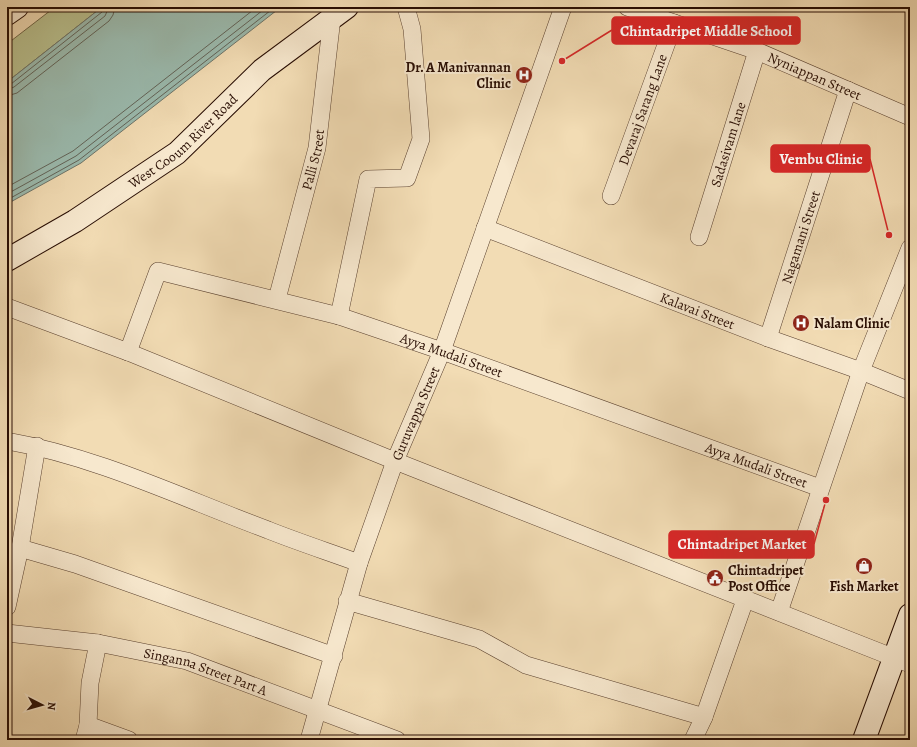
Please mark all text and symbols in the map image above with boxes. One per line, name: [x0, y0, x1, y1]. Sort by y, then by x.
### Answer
callout: Chintadripet Middle School: [612, 17, 800, 44]
text: Chintadripet Middle School: [620, 21, 792, 41]
street label: Nyniappan Street: [765, 48, 865, 105]
street label: Devaraj Sarang Lane: [614, 51, 672, 168]
place label: Dr. A Manivannan Clinic: [406, 58, 511, 93]
hospital icon: Dr. A Manivannan Clinic: [514, 65, 534, 85]
street label: West Cooum River Road: [124, 90, 242, 193]
street label: Sadasivam lane: [706, 100, 751, 189]
street label: Palli Street: [297, 128, 329, 192]
callout: Vembu Clinic: [771, 145, 870, 172]
text: Vembu Clinic: [778, 149, 863, 169]
street label: Nagamani Street: [777, 188, 825, 286]
street label: Kalavai Street: [657, 288, 738, 334]
hospital icon: Nalam Clinic: [791, 313, 811, 333]
place label: Nalam Clinic: [814, 314, 890, 333]
street label: Ayya Mudali Street: [397, 328, 506, 382]
street label: Guruvappa Street: [387, 363, 445, 464]
street label: Ayya Mudali Street: [702, 438, 810, 493]
callout: Chintadripet Market: [669, 531, 814, 558]
text: Chintadripet Market: [678, 534, 806, 554]
shop icon: Fish Market: [854, 556, 874, 576]
place label: Chintadripet Post Office: [728, 561, 804, 596]
public building icon: Chintadripet Post Office: [705, 568, 725, 588]
place label: Fish Market: [829, 577, 899, 596]
street label: Singanna Street Part A: [142, 643, 271, 701]
north arrow: [22, 685, 62, 725]
text: N: [44, 701, 59, 711]

